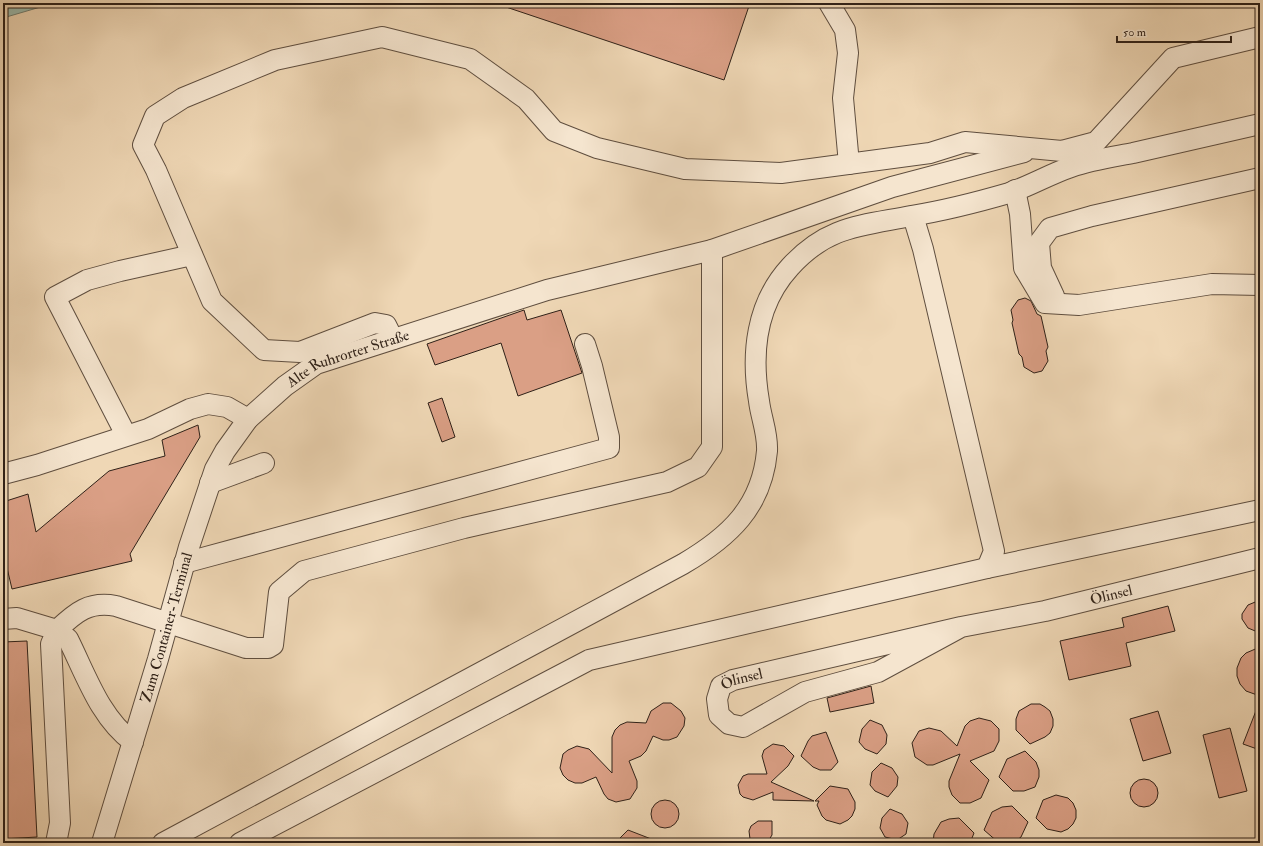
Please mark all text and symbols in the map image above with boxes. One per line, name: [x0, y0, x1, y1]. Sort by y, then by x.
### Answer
scale bar: [1117, 18, 1231, 44]
text: 50 m: [1123, 25, 1147, 40]
street label: Alte Ruhrorter Straße: [282, 326, 412, 392]
street label: Zum Container-Terminal: [136, 550, 197, 705]
street label: Ölinsel: [1088, 581, 1135, 610]
street label: Ölinsel: [717, 664, 765, 695]

